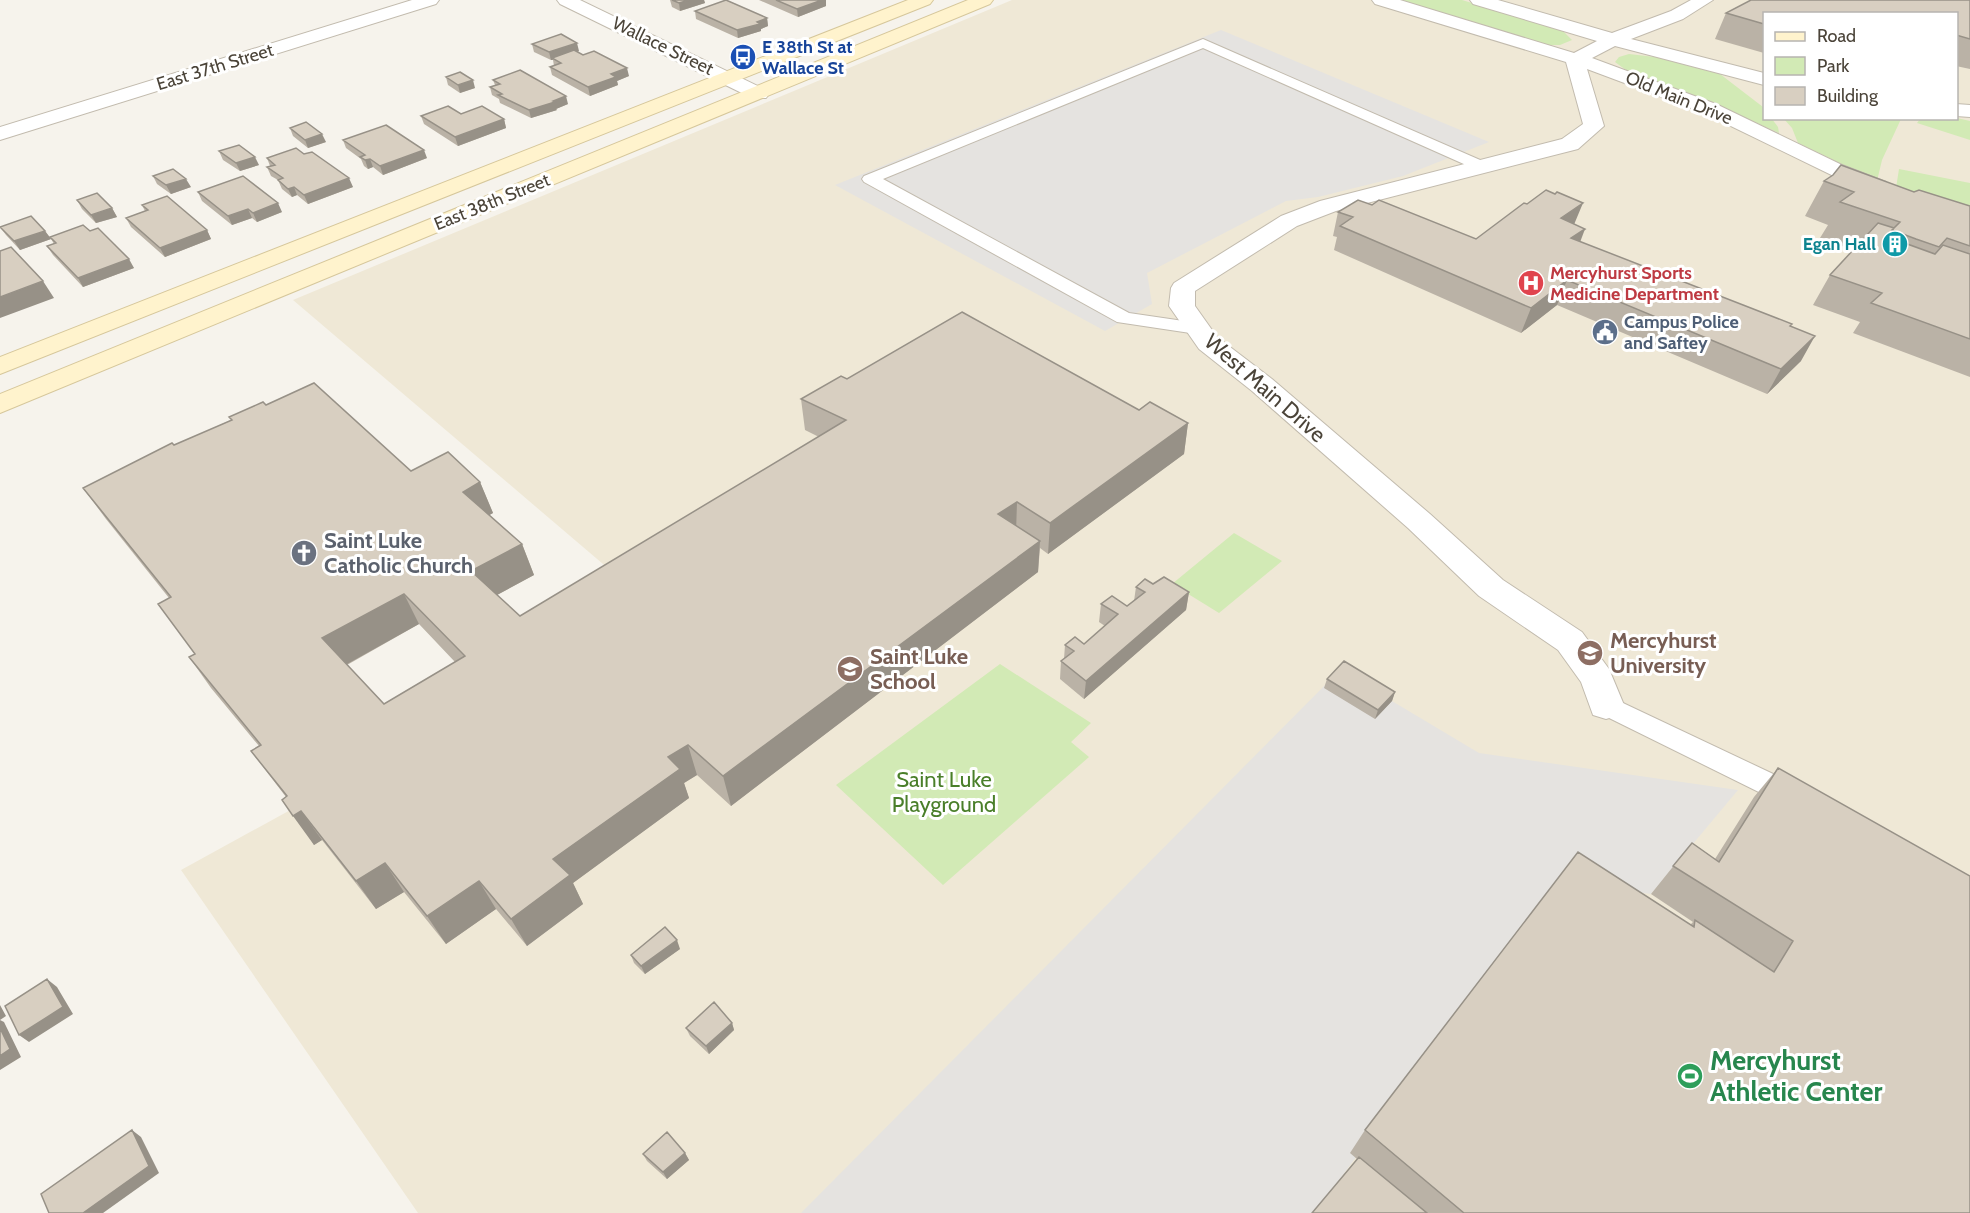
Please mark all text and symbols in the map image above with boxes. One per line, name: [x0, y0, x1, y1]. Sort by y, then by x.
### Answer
street label: Wallace Street: [609, 12, 717, 80]
legend: [1763, 12, 1958, 120]
text: Road: [1817, 25, 1856, 47]
place label: E 38th St at Wallace St: [762, 36, 853, 79]
street label: East 37th Street: [154, 39, 276, 95]
bus stop icon: E 38th St at Wallace St: [728, 42, 758, 72]
text: Park: [1817, 55, 1850, 77]
street label: Old Main Drive: [1622, 67, 1736, 129]
text: Building: [1817, 85, 1879, 107]
street label: East 38th Street: [431, 169, 553, 235]
building icon: Egan Hall: [1880, 229, 1910, 259]
place label: Egan Hall: [1803, 233, 1876, 255]
place label: Mercyhurst Sports Medicine Department: [1550, 262, 1719, 305]
hospital icon: Mercyhurst Sports Medicine Department: [1516, 268, 1546, 298]
place label: Campus Police and Saftey: [1624, 311, 1739, 354]
public building icon: Campus Police and Saftey: [1590, 317, 1620, 347]
street label: West Main Drive: [1199, 328, 1331, 448]
place label: Saint Luke Catholic Church: [324, 527, 473, 579]
church icon: Saint Luke Catholic Church: [289, 538, 319, 568]
place label: Mercyhurst University: [1610, 627, 1717, 679]
school or university icon: Mercyhurst University: [1575, 638, 1605, 668]
place label: Saint Luke School: [870, 643, 968, 695]
school or university icon: Saint Luke School: [835, 654, 865, 684]
park label: Saint Luke Playground: [892, 766, 996, 818]
place label: Mercyhurst Athletic Center: [1710, 1044, 1882, 1108]
sports icon: Mercyhurst Athletic Center: [1675, 1061, 1705, 1091]

